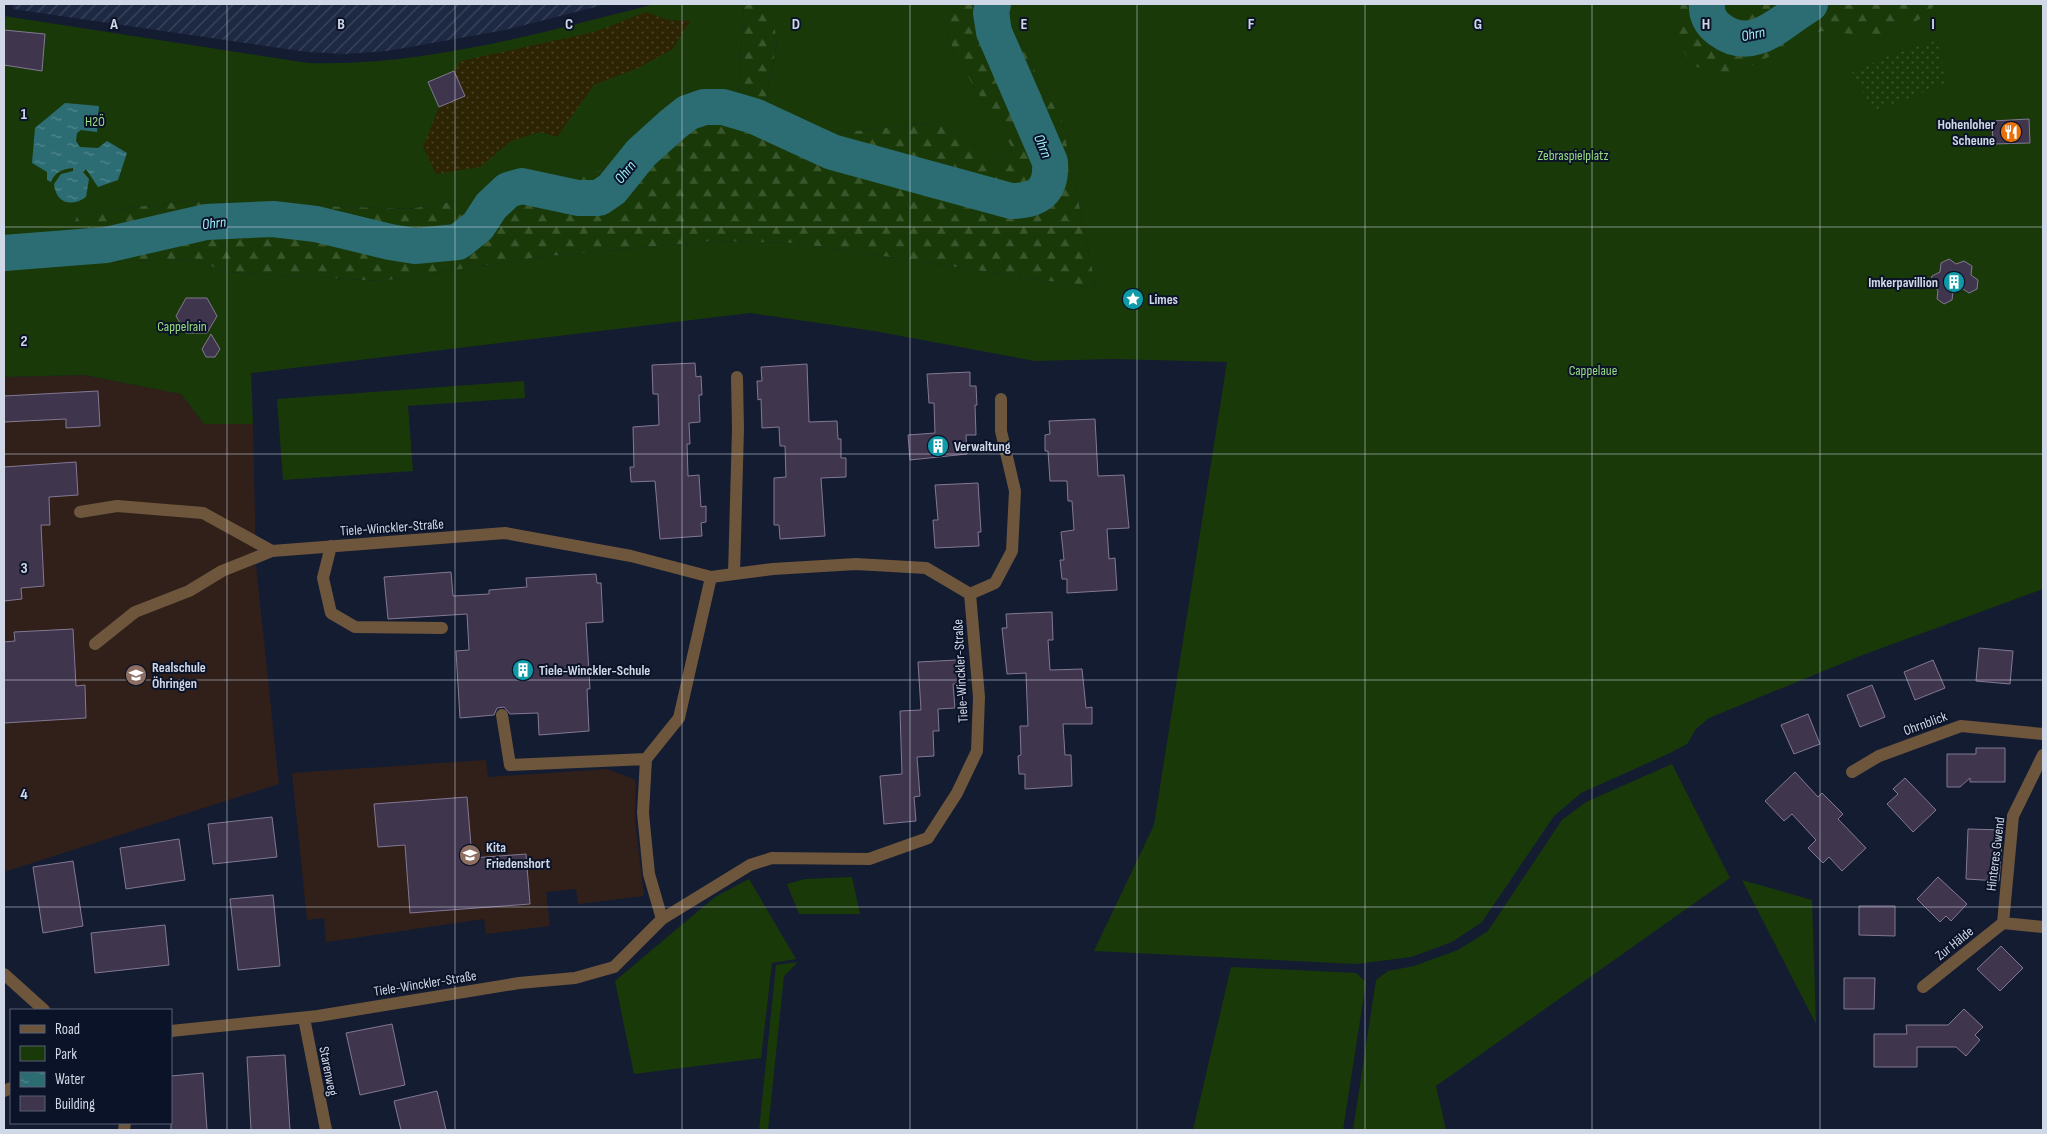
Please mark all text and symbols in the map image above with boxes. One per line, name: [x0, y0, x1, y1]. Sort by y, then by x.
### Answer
text: A: [109, 15, 118, 34]
text: B: [337, 15, 345, 34]
text: C: [565, 15, 573, 34]
text: D: [792, 15, 800, 34]
text: E: [1021, 15, 1028, 34]
text: F: [1248, 15, 1255, 34]
text: G: [1474, 15, 1482, 34]
text: H: [1702, 15, 1710, 34]
text: I: [1931, 15, 1935, 34]
water label: Ohrn: [1739, 23, 1767, 46]
text: 1: [21, 105, 28, 124]
park label: H2Ö: [85, 113, 105, 130]
place label: Hohenloher Scheune: [1938, 116, 1996, 149]
restaurant icon: Hohenloher Scheune: [1999, 120, 2023, 144]
water label: Ohrn: [1029, 131, 1056, 161]
park label: Zebraspielplatz: [1538, 147, 1608, 164]
water label: Ohrn: [610, 157, 640, 188]
water label: Ohrn: [201, 213, 227, 234]
building icon: Imkerpavillion: [1942, 270, 1966, 294]
place label: Imkerpavillion: [1868, 274, 1938, 291]
place icon: Limes: [1121, 287, 1145, 311]
place label: Limes: [1149, 291, 1178, 308]
park label: Cappelrain: [157, 318, 207, 335]
text: 2: [20, 332, 28, 351]
park label: Cappelaue: [1569, 362, 1617, 379]
building icon: Verwaltung: [926, 434, 950, 458]
place label: Verwaltung: [954, 438, 1011, 455]
street label: Tiele-Winckler-Straße: [340, 515, 444, 540]
text: 3: [20, 559, 28, 578]
street label: Tiele-Winckler-Straße: [949, 619, 972, 723]
building icon: Tiele-Winckler-Schule: [511, 658, 535, 682]
place label: Realschule Öhringen: [152, 659, 206, 692]
place label: Tiele-Winckler-Schule: [539, 662, 650, 679]
school or university icon: Realschule Öhringen: [124, 663, 148, 687]
street label: Ohrnblick: [1901, 708, 1950, 739]
text: 4: [20, 785, 28, 804]
street label: Hinteres Gwend: [1983, 816, 2008, 892]
place label: Kita Friedenshort: [486, 839, 550, 872]
school or university icon: Kita Friedenshort: [458, 843, 482, 867]
street label: Zur Hälde: [1932, 923, 1977, 964]
street label: Tiele-Winckler-Straße: [372, 967, 478, 1000]
legend: [10, 1009, 172, 1124]
text: Road: [55, 1020, 80, 1039]
text: Park: [55, 1045, 77, 1064]
street label: Starenweg: [315, 1045, 342, 1098]
text: Water: [55, 1070, 86, 1089]
text: Building: [55, 1095, 95, 1114]

